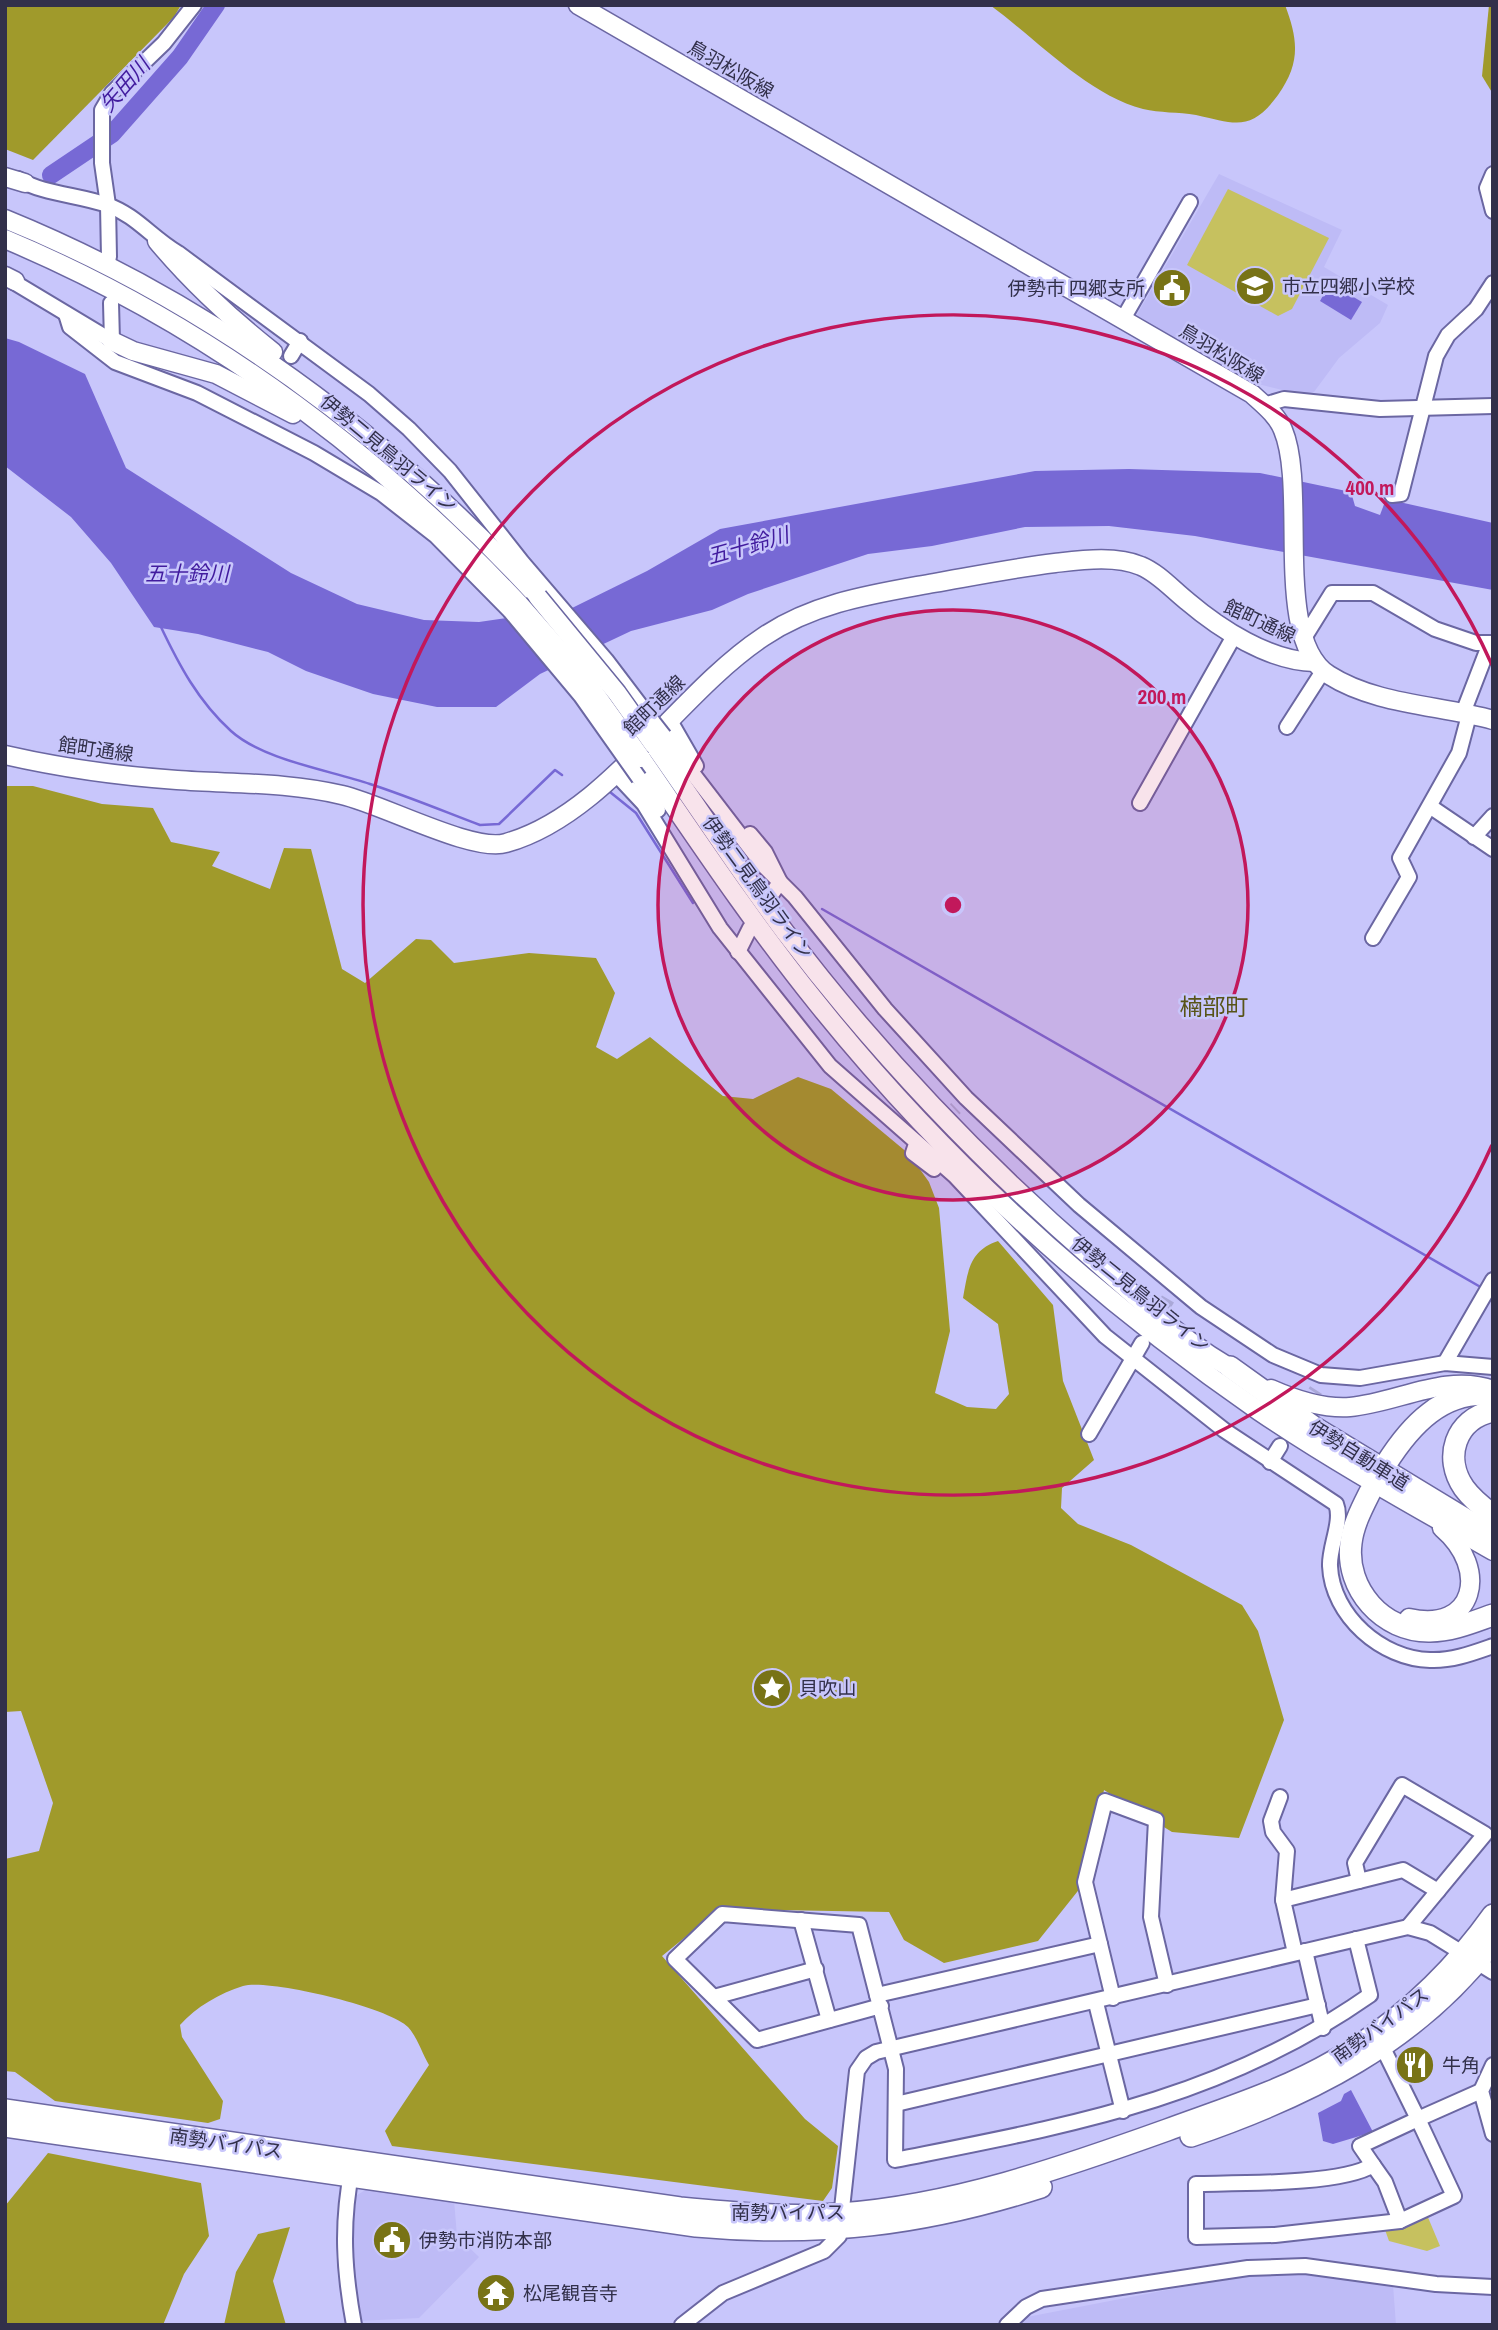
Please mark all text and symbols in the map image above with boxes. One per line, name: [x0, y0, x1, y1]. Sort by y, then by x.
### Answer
street label: 鳥羽松阪線: [683, 34, 779, 104]
water label: 矢田川: [93, 50, 158, 118]
school or university icon: 市立四郷小学校: [1234, 265, 1276, 307]
public building icon: 伊勢市 四郷支所: [1151, 267, 1193, 309]
place label: 市立四郷小学校: [1282, 273, 1415, 299]
place label: 伊勢市 四郷支所: [1008, 275, 1145, 301]
street label: 鳥羽松阪線: [1175, 317, 1269, 389]
street label: 伊勢二見鳥羽ライン: [315, 388, 463, 518]
text: 400 m: [1346, 473, 1394, 502]
water label: 五十鈴川: [703, 519, 794, 571]
water label: 五十鈴川: [145, 559, 231, 588]
street label: 館町通線: [1220, 593, 1300, 649]
street label: 館町通線: [618, 669, 690, 741]
text: 200 m: [1138, 682, 1186, 711]
street label: 館町通線: [57, 731, 135, 767]
street label: 伊勢二見鳥羽ライン: [697, 810, 819, 964]
centre of rings: [941, 893, 965, 917]
district label: 楠部町: [1180, 991, 1249, 1022]
street label: 伊勢二見鳥羽ライン: [1066, 1230, 1216, 1358]
street label: 伊勢自動車道: [1304, 1414, 1414, 1496]
place icon: 貝吹山: [751, 1667, 793, 1709]
place label: 貝吹山: [799, 1675, 856, 1701]
street label: 南勢バイパス: [1326, 1981, 1434, 2069]
restaurant icon: 牛角: [1394, 2044, 1436, 2086]
place label: 牛角: [1442, 2052, 1480, 2078]
street label: 南勢バイパス: [168, 2122, 284, 2164]
street label: 南勢バイパス: [731, 2199, 845, 2225]
public building icon: 伊勢市消防本部: [371, 2219, 413, 2261]
place label: 伊勢市消防本部: [419, 2227, 552, 2253]
temple icon: 松尾観音寺: [475, 2272, 517, 2314]
place label: 松尾観音寺: [523, 2280, 618, 2306]

